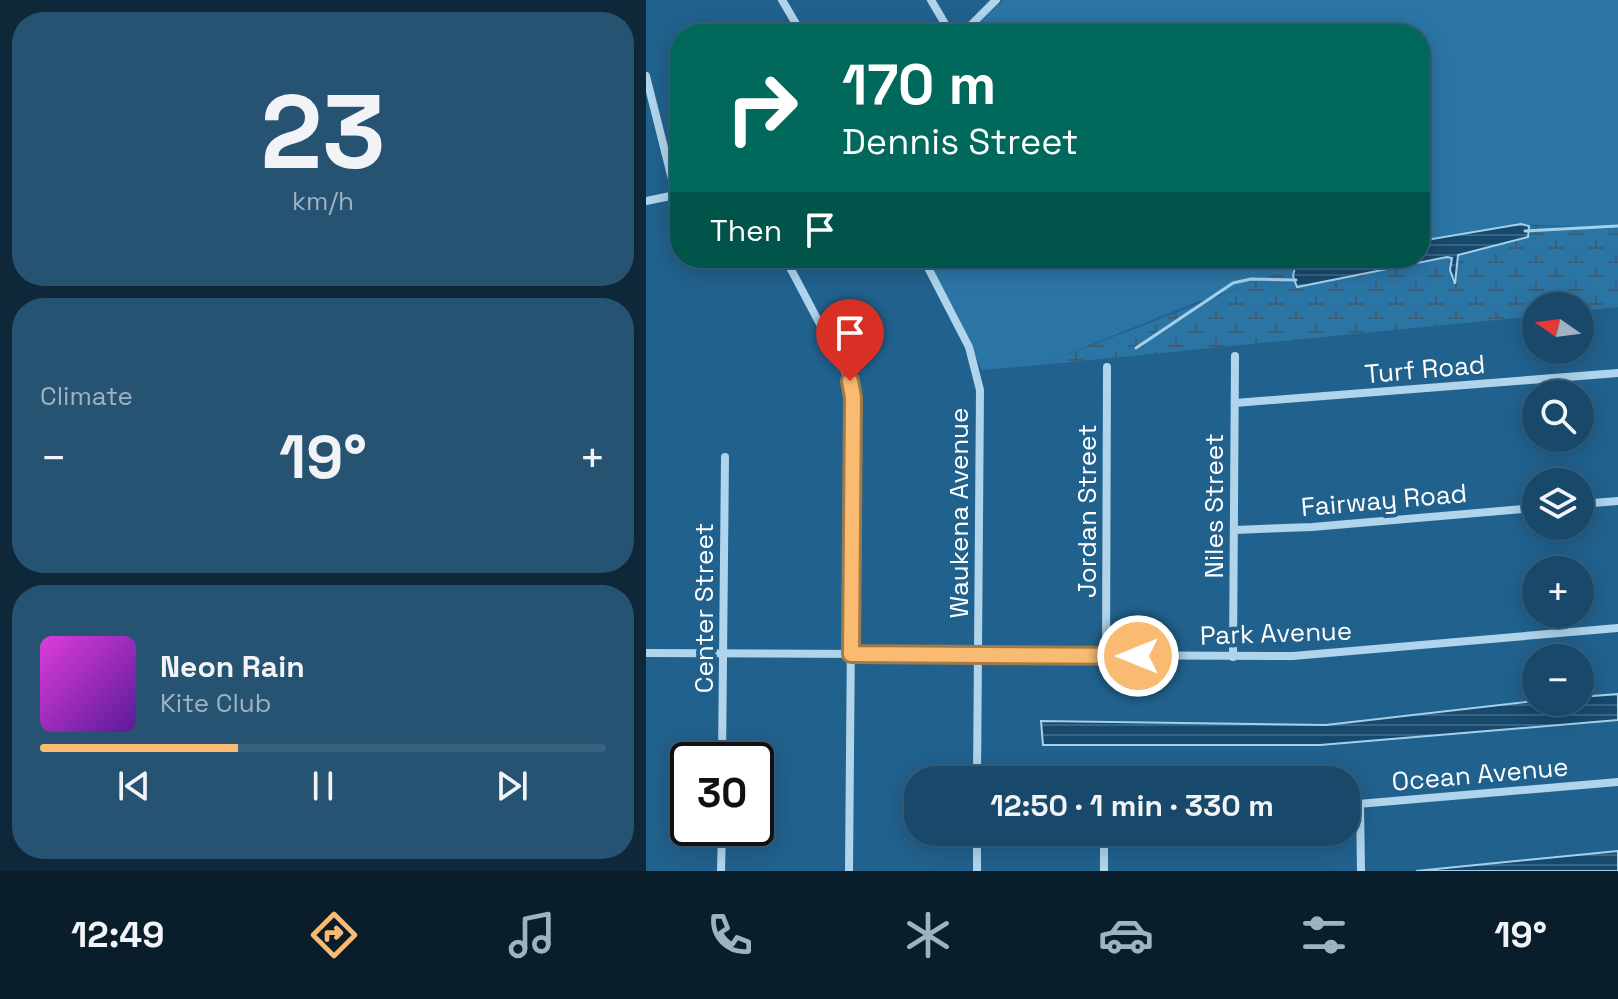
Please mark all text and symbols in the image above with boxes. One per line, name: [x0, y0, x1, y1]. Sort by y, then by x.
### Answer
text: 170 m: [842, 49, 996, 120]
icon: right: [710, 56, 814, 160]
text: 23: [260, 66, 386, 198]
text: Dennis Street: [842, 119, 1078, 165]
text: km/h: [292, 184, 354, 218]
icon: arrive: [798, 208, 842, 252]
text: Then: [710, 211, 782, 250]
north arrow: [1522, 292, 1594, 364]
map controls: [1522, 292, 1594, 716]
pin: [816, 299, 884, 381]
icon: arrive: [828, 311, 872, 355]
street label: Turf Road: [1363, 347, 1487, 391]
text: Climate: [40, 379, 133, 413]
button: search: [1522, 380, 1594, 452]
street label: Waukena Avenue: [942, 408, 976, 618]
text: 19°: [279, 419, 367, 496]
street label: Jordan Street: [1070, 424, 1104, 598]
text: −: [40, 430, 67, 486]
text: +: [579, 430, 606, 486]
street label: Niles Street: [1197, 433, 1231, 579]
button: layers: [1522, 468, 1594, 540]
street label: Fairway Road: [1300, 476, 1468, 524]
street label: Center Street: [687, 523, 721, 693]
button: +: [1522, 556, 1594, 628]
street label: Park Avenue: [1199, 613, 1353, 653]
position arrow: [1096, 614, 1180, 698]
button: −: [1522, 644, 1594, 716]
text: Neon Rain: [160, 647, 305, 686]
text: Kite Club: [160, 686, 272, 720]
speed limit sign: 30: [670, 742, 774, 846]
street label: Ocean Avenue: [1390, 749, 1570, 799]
icon: previous: [112, 764, 156, 808]
icon: pause: [301, 764, 345, 808]
icon: next: [490, 764, 534, 808]
text: 12:50 · 1 min · 330 m: [990, 786, 1274, 825]
icon: directions: [306, 907, 362, 963]
icon: music: [504, 907, 560, 963]
icon: phone: [702, 907, 758, 963]
icon: climate: [900, 907, 956, 963]
icon: car: [1098, 907, 1154, 963]
icon: filters: [1296, 907, 1352, 963]
text: 12:49: [71, 912, 165, 958]
text: 19°: [1494, 912, 1547, 958]

